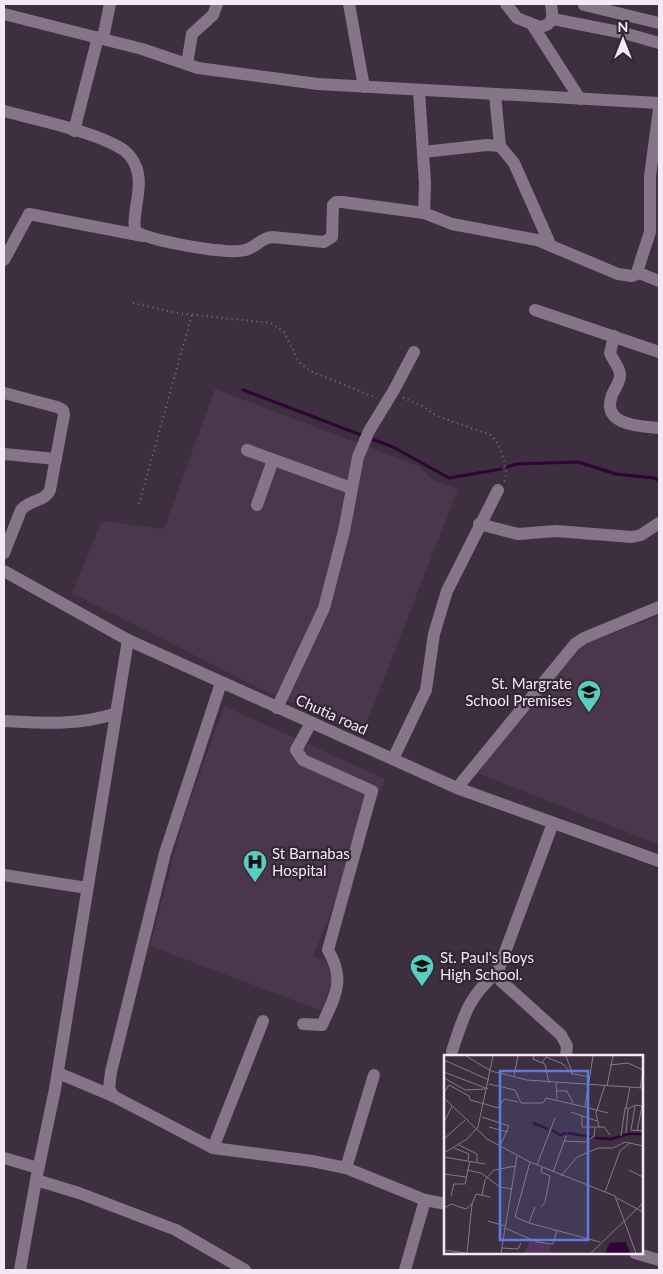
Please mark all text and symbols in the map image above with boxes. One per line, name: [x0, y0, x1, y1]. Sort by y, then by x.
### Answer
north arrow: [598, 15, 648, 65]
text: N: [618, 18, 628, 35]
place label: St. Margrate School Premises: [465, 674, 572, 709]
school or university icon: St. Margrate School Premises: [576, 679, 602, 713]
street label: Chutia road: [293, 690, 371, 738]
place label: St Barnabas Hospital: [272, 844, 350, 879]
hospital icon: St Barnabas Hospital: [242, 849, 268, 883]
place label: St. Paul's Boys High School.: [440, 948, 534, 983]
school or university icon: St. Paul's Boys High School.: [409, 953, 435, 987]
inset map: [444, 1055, 643, 1254]

